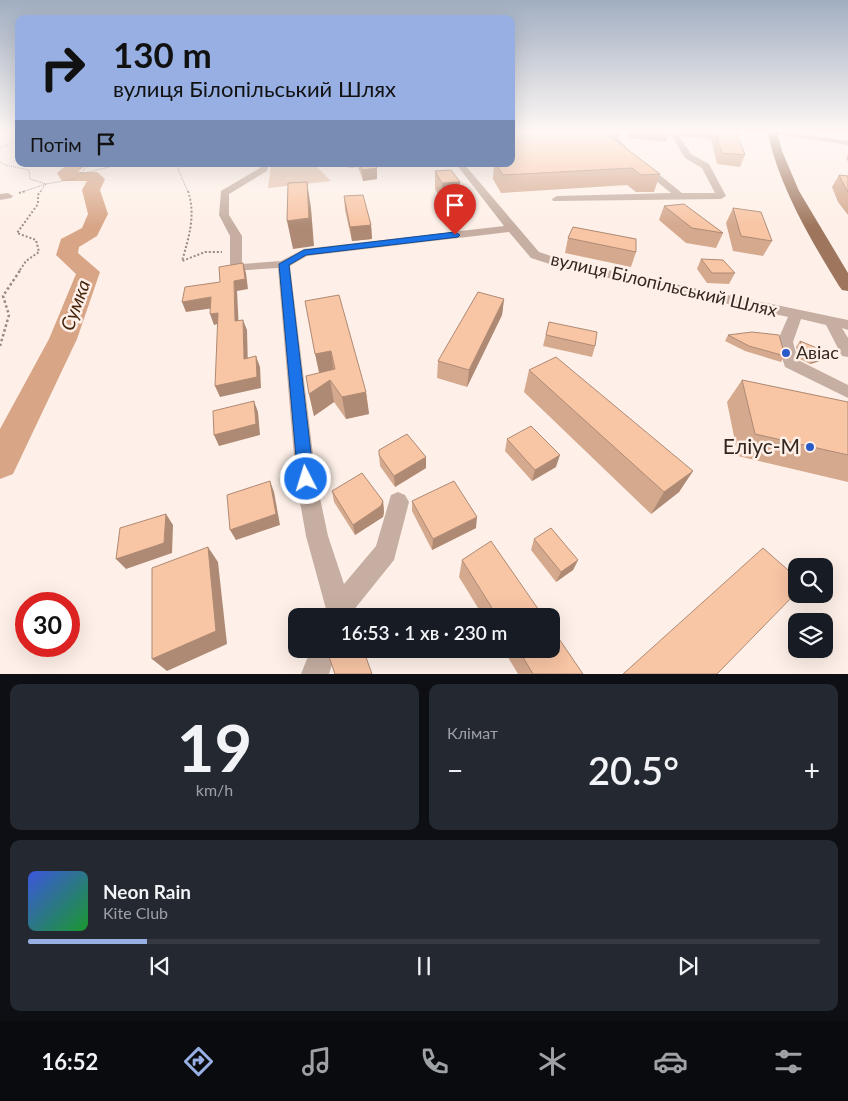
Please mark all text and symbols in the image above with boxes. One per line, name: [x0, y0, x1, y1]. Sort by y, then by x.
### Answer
text: 130 m: [113, 33, 212, 75]
icon: right: [30, 35, 95, 100]
text: вулиця Білопільський Шлях: [113, 75, 396, 102]
icon: arrive: [92, 130, 120, 158]
text: Потім: [30, 133, 82, 156]
pin: [434, 184, 476, 235]
icon: arrive: [441, 191, 469, 219]
street label: вулиця Білопільський Шлях: [549, 247, 780, 321]
water label: Сумка: [55, 276, 94, 333]
place label: Авіас: [796, 341, 839, 363]
marker: Авіас: [780, 347, 792, 359]
place label: Еліус-М: [723, 433, 800, 458]
marker: Еліус-М: [804, 441, 816, 453]
position arrow: [279, 452, 331, 504]
map controls: [788, 558, 833, 658]
button: search: [788, 558, 833, 603]
speed limit sign: 30: [15, 592, 80, 657]
button: layers: [788, 613, 833, 658]
text: 16:53 · 1 хв · 230 m: [341, 621, 507, 644]
text: 19: [177, 708, 252, 786]
text: Клімат: [447, 723, 498, 742]
text: 20.5°: [588, 747, 679, 793]
text: −: [447, 753, 463, 787]
text: +: [804, 753, 820, 787]
text: km/h: [196, 780, 233, 799]
text: Neon Rain: [103, 880, 191, 903]
text: Kite Club: [103, 903, 168, 922]
icon: previous: [146, 952, 174, 980]
icon: pause: [410, 952, 438, 980]
icon: next: [674, 952, 702, 980]
icon: directions: [181, 1044, 216, 1079]
icon: music: [299, 1044, 334, 1079]
icon: phone: [417, 1044, 452, 1079]
icon: climate: [535, 1044, 570, 1079]
icon: car: [653, 1044, 688, 1079]
icon: filters: [771, 1044, 806, 1079]
text: 16:52: [42, 1048, 98, 1075]

